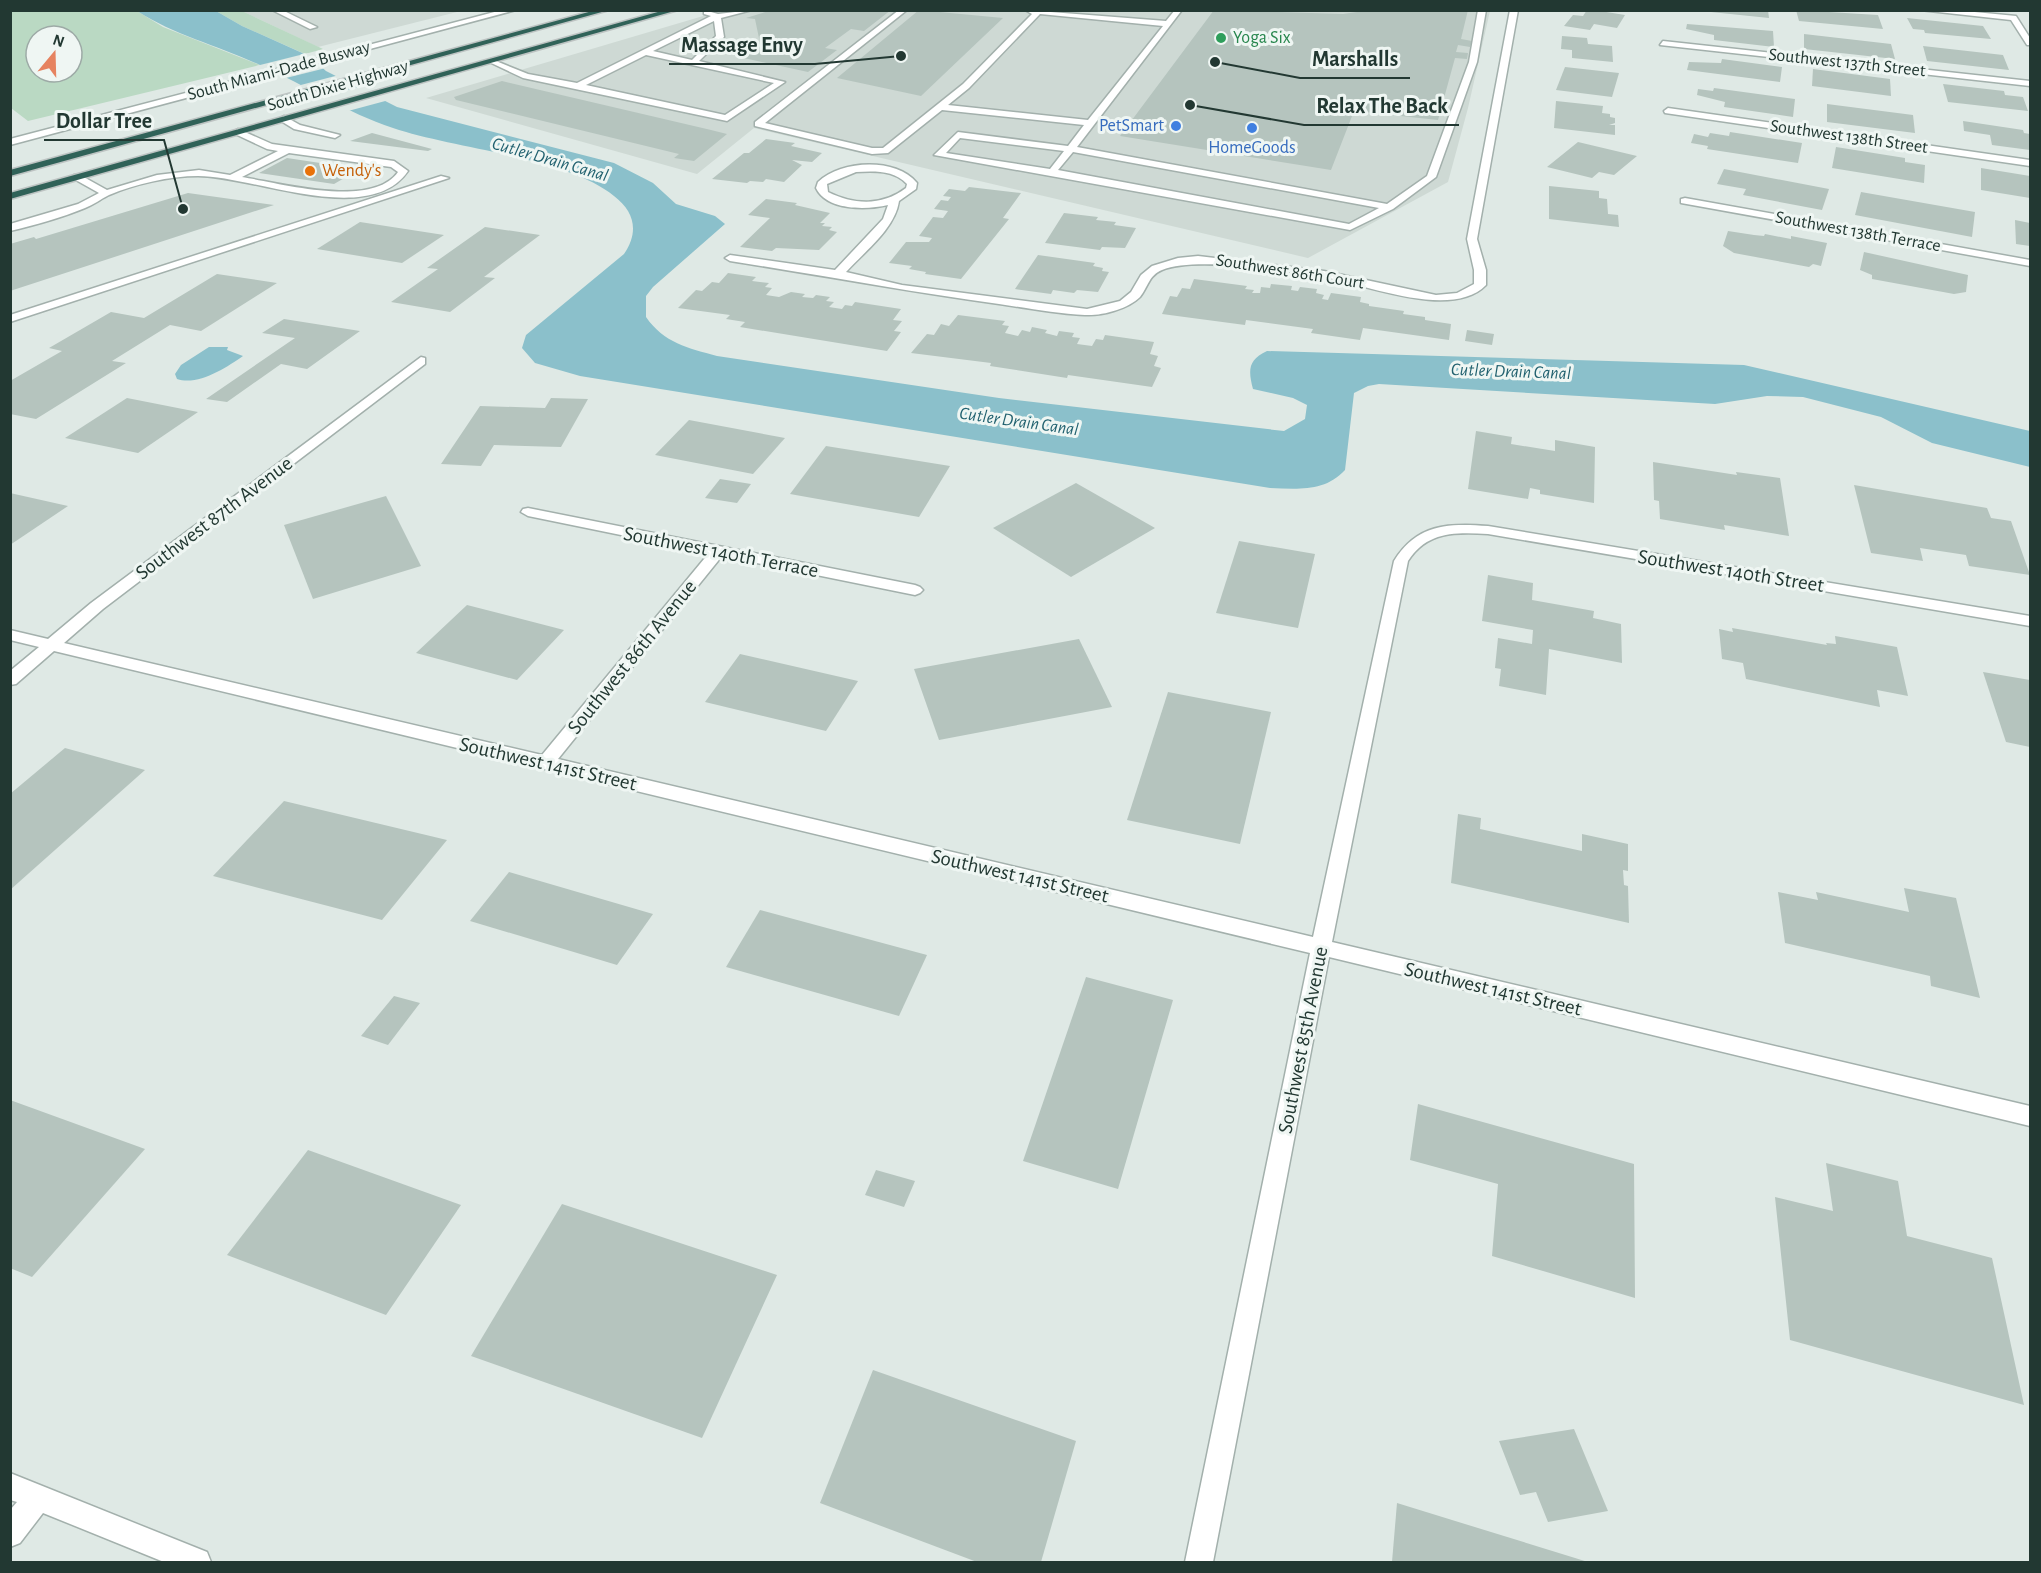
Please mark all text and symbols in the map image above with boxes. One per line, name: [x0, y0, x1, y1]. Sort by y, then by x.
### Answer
north arrow: [24, 24, 84, 84]
callout: Massage Envy: [669, 24, 815, 64]
place label: Yoga Six: [1233, 29, 1291, 47]
text: N: [51, 31, 66, 50]
marker: Yoga Six: [1214, 31, 1228, 45]
text: Massage Envy: [681, 34, 803, 57]
street label: South Miami-Dade Busway: [186, 38, 373, 104]
callout: Marshalls: [1300, 38, 1410, 78]
street label: Southwest 137th Street: [1767, 46, 1927, 80]
text: Marshalls: [1312, 48, 1398, 70]
street label: South Dixie Highway: [265, 57, 411, 115]
callout: Relax The Back: [1304, 85, 1459, 125]
text: Relax The Back: [1316, 95, 1448, 117]
callout: Dollar Tree: [44, 100, 164, 140]
text: Dollar Tree: [56, 110, 152, 132]
place label: PetSmart: [1099, 117, 1164, 135]
street label: Southwest 138th Street: [1769, 117, 1929, 157]
marker: PetSmart: [1169, 119, 1183, 133]
marker: HomeGoods: [1245, 121, 1259, 135]
water label: Cutler Drain Canal: [490, 135, 610, 185]
place label: HomeGoods: [1208, 139, 1296, 157]
place label: Wendy's: [322, 162, 382, 180]
marker: Wendy's: [303, 164, 317, 178]
street label: Southwest 138th Terrace: [1774, 209, 1942, 255]
street label: Southwest 86th Court: [1215, 251, 1366, 293]
water label: Cutler Drain Canal: [1451, 361, 1571, 383]
water label: Cutler Drain Canal: [958, 405, 1080, 439]
street label: Southwest 87th Avenue: [132, 452, 296, 584]
street label: Southwest 140th Terrace: [622, 523, 820, 581]
street label: Southwest 140th Street: [1636, 546, 1826, 596]
street label: Southwest 86th Avenue: [564, 576, 700, 738]
street label: Southwest 141st Street: [457, 733, 639, 795]
street label: Southwest 141st Street: [929, 845, 1111, 907]
street label: Southwest 85th Avenue: [1275, 945, 1331, 1135]
street label: Southwest 141st Street: [1402, 958, 1584, 1020]

